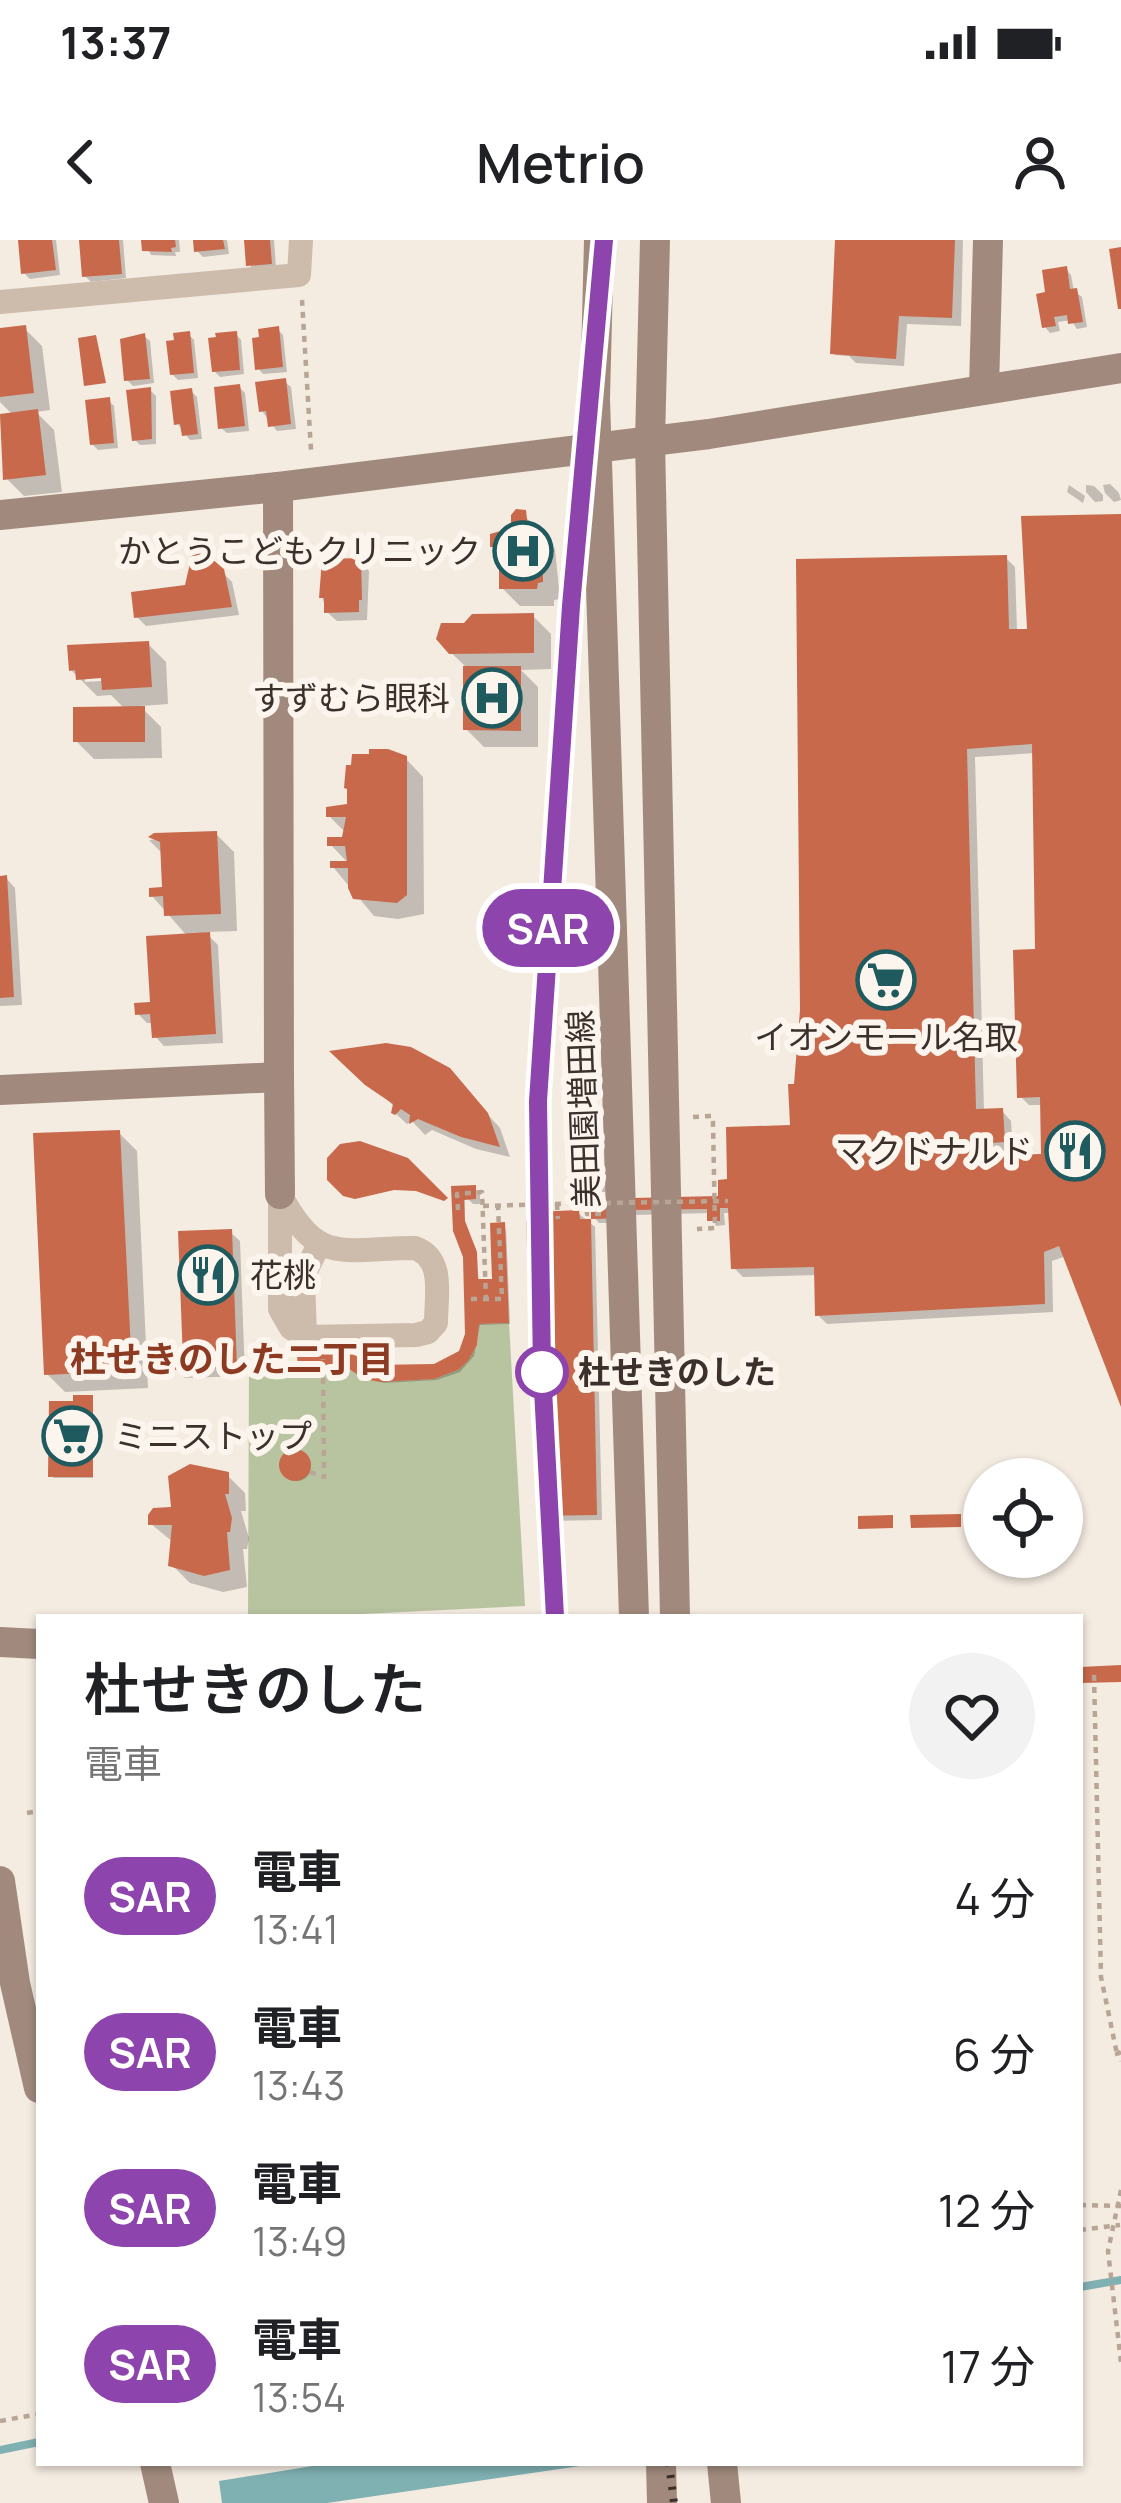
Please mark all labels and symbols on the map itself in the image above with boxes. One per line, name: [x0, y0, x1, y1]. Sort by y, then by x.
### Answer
hospital icon: かとうこどもクリニック: [492, 520, 554, 582]
place label: かとうこどもクリニック: [118, 528, 481, 573]
hospital icon: すずむら眼科: [461, 667, 523, 729]
place label: すずむら眼科: [252, 675, 450, 720]
line badge: SAR: [479, 889, 617, 967]
supermarket icon: イオンモール名取: [855, 949, 917, 1011]
street label: 美田園増田線: [557, 1009, 608, 1209]
place label: イオンモール名取: [754, 1014, 1018, 1059]
restaurant icon: マクドナルド: [1044, 1120, 1106, 1182]
place label: マクドナルド: [835, 1128, 1033, 1173]
restaurant icon: 花桃: [177, 1244, 239, 1306]
place label: 花桃: [250, 1252, 316, 1297]
district label: 杜せきのした二丁目: [70, 1334, 394, 1383]
marker: 杜せきのした: [517, 1347, 567, 1397]
place label: 杜せきのした: [578, 1349, 776, 1394]
supermarket icon: ミニストップ: [41, 1405, 103, 1467]
place label: ミニストップ: [114, 1413, 312, 1458]

